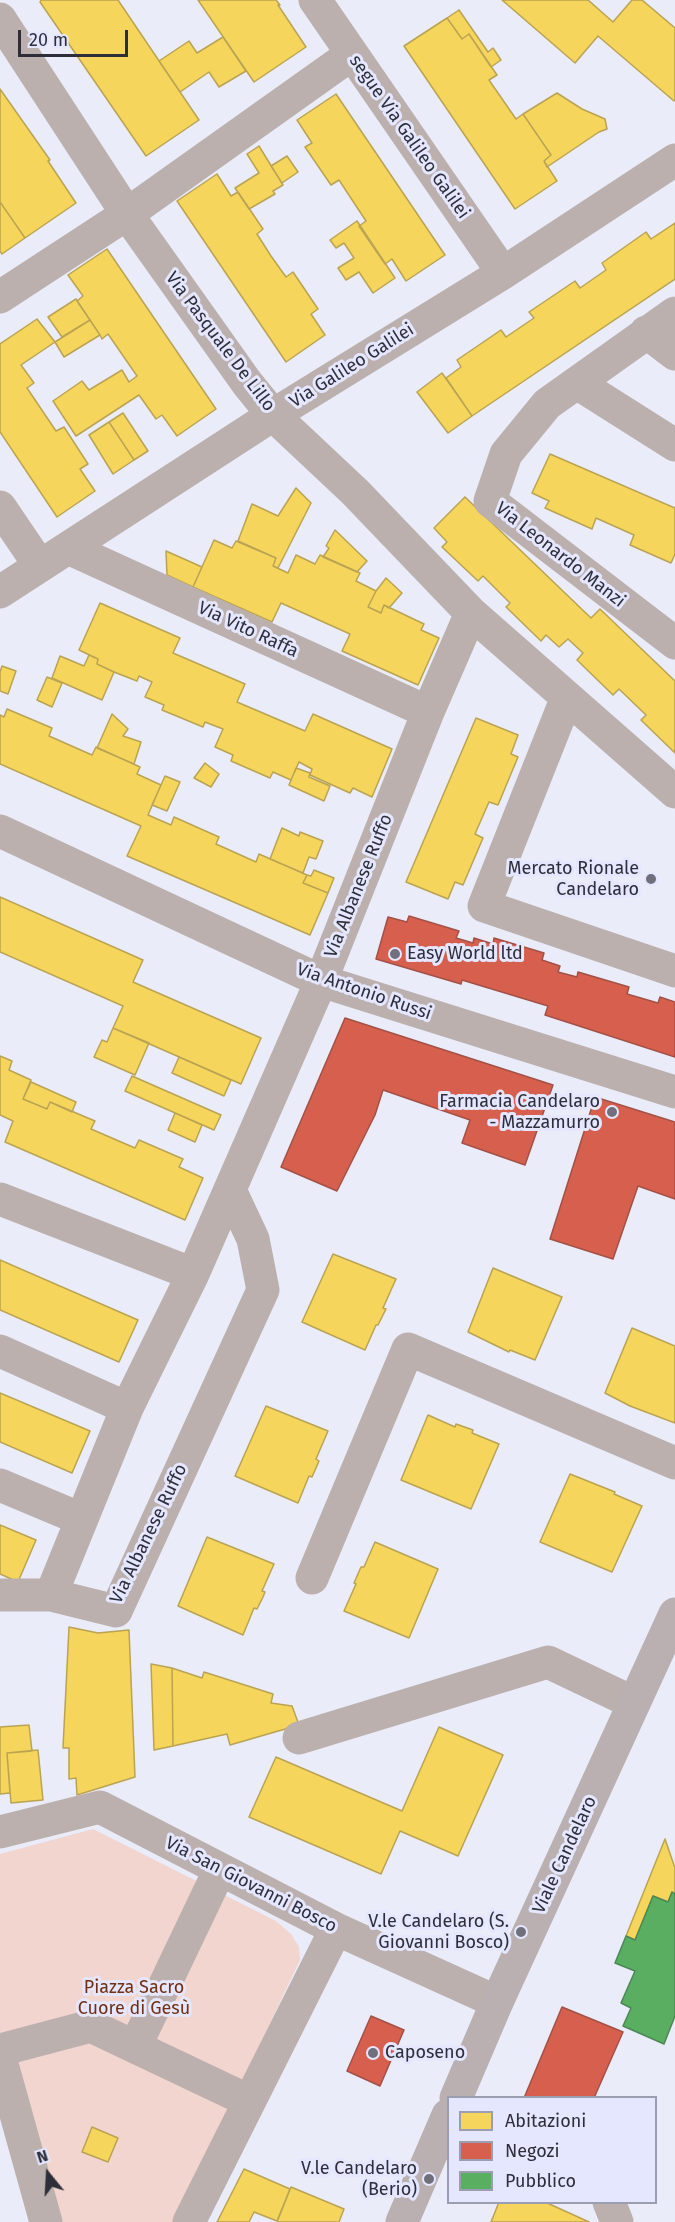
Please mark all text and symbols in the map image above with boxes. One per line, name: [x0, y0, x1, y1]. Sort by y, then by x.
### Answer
scale bar: [21, 18, 130, 56]
text: 20 m: [29, 29, 68, 51]
street label: segue Via Galileo Galilei: [344, 51, 474, 223]
street label: Via Pasquale De Lillo: [161, 268, 279, 416]
street label: Via Galileo Galilei: [286, 319, 418, 413]
street label: Via Leonardo Manzi: [491, 498, 629, 612]
street label: Via Vito Raffa: [194, 597, 302, 663]
street label: Via Albanese Ruffo: [320, 811, 398, 961]
place label: Mercato Rionale Candelaro: [507, 858, 639, 900]
marker: Mercato Rionale Candelaro: [644, 872, 658, 886]
place label: Easy World ltd: [407, 943, 523, 965]
marker: Easy World ltd: [388, 947, 402, 961]
street label: Via Antonio Russi: [294, 959, 434, 1025]
place label: Farmacia Candelaro - Mazzamurro: [439, 1091, 600, 1134]
marker: Farmacia Candelaro - Mazzamurro: [605, 1105, 619, 1119]
street label: Via Albanese Ruffo: [106, 1461, 192, 1607]
street label: Viale Candelaro: [528, 1793, 602, 1917]
street label: Via San Giovanni Bosco: [162, 1832, 340, 1938]
place label: V.le Candelaro (S. Giovanni Bosco): [368, 1911, 509, 1954]
marker: V.le Candelaro (S. Giovanni Bosco): [514, 1925, 528, 1939]
park label: Piazza Sacro Cuore di Gesù: [78, 1977, 190, 2020]
place label: Caposeno: [385, 2042, 465, 2064]
marker: Caposeno: [366, 2046, 380, 2060]
legend: [447, 2096, 657, 2204]
text: Abitazioni: [505, 2110, 586, 2132]
text: Negozi: [505, 2140, 560, 2162]
north arrow: [18, 2144, 78, 2204]
text: N: [34, 2146, 50, 2167]
place label: V.le Candelaro (Berio): [301, 2158, 417, 2200]
text: Pubblico: [505, 2170, 576, 2192]
marker: V.le Candelaro (Berio): [422, 2172, 436, 2186]

